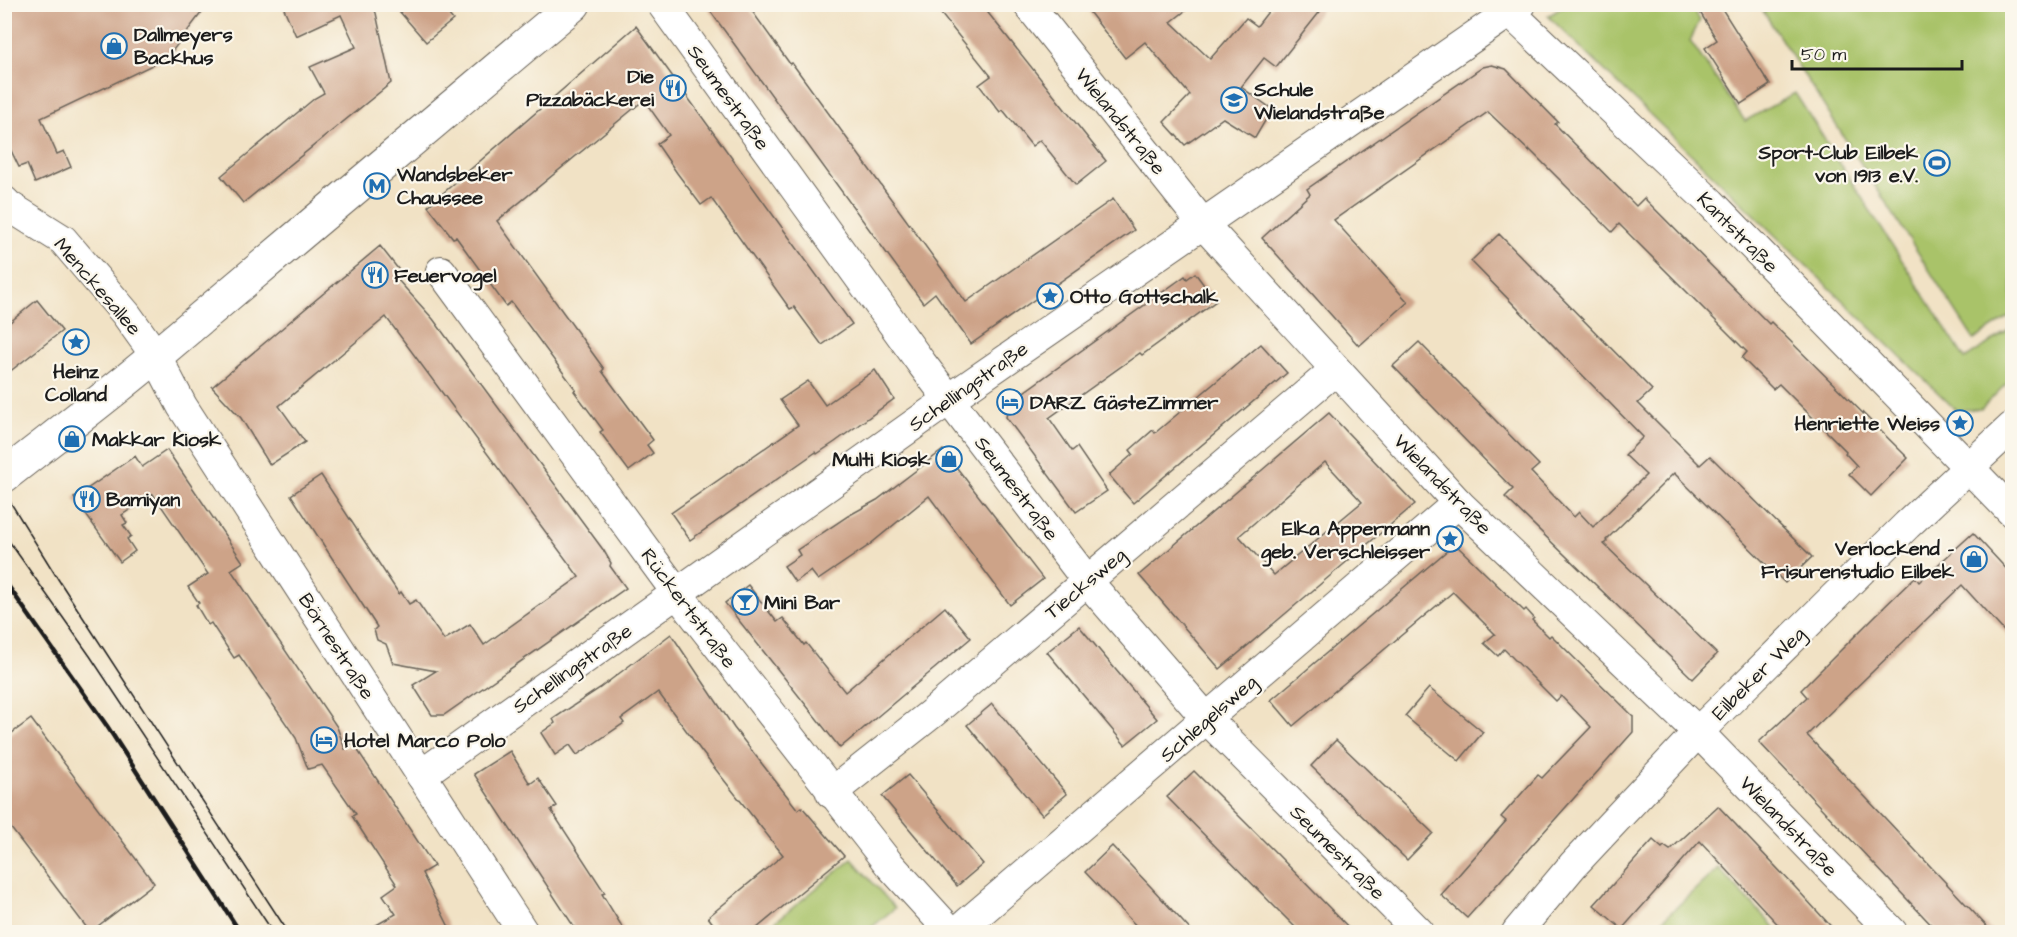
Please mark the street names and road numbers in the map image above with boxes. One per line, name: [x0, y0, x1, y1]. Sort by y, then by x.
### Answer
street label: Seumestraße: [680, 39, 776, 156]
street label: Wielandstraße: [1068, 62, 1172, 181]
street label: Kantstraße: [1690, 186, 1784, 280]
street label: Menckesallee: [47, 232, 148, 342]
street label: Schellingstraße: [903, 335, 1035, 439]
street label: Wielandstraße: [1387, 428, 1498, 542]
street label: Seumestraße: [968, 430, 1065, 547]
street label: Tiecksweg: [1039, 541, 1133, 627]
street label: Rückertstraße: [634, 543, 743, 675]
street label: Börnestraße: [291, 588, 381, 705]
street label: Schellingstraße: [507, 617, 639, 721]
street label: Eilbeker Weg: [1706, 621, 1813, 728]
street label: Schlegelsweg: [1154, 668, 1264, 770]
street label: Wielandstraße: [1733, 770, 1844, 884]
street label: Seumestraße: [1283, 799, 1391, 907]

